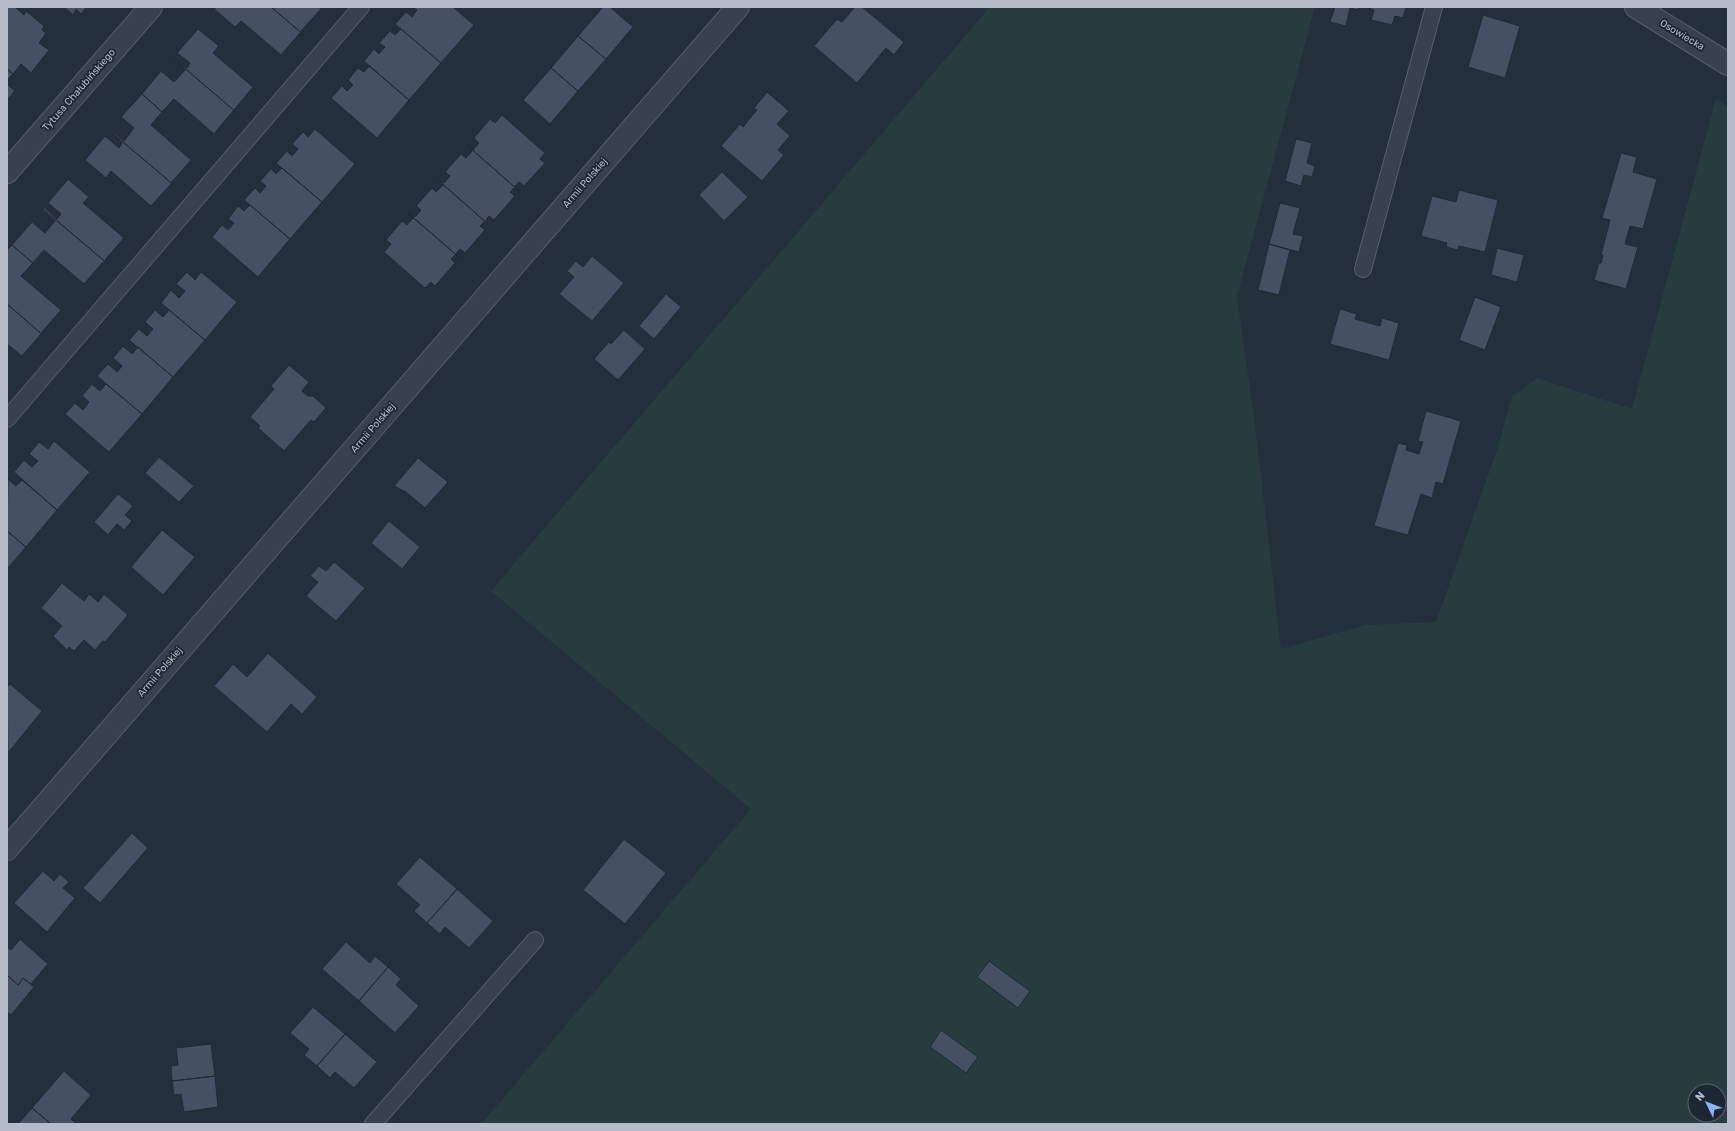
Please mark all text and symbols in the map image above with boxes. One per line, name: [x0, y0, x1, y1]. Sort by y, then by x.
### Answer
street label: Osowiecka: [1658, 17, 1706, 53]
street label: Tytusa Chałubińskiego: [40, 46, 118, 134]
street label: Armii Polskiej: [560, 156, 610, 210]
street label: Armii Polskiej: [348, 401, 398, 455]
street label: Armii Polskiej: [135, 645, 185, 699]
north arrow: [1687, 1083, 1727, 1123]
text: N: [1693, 1089, 1708, 1104]

